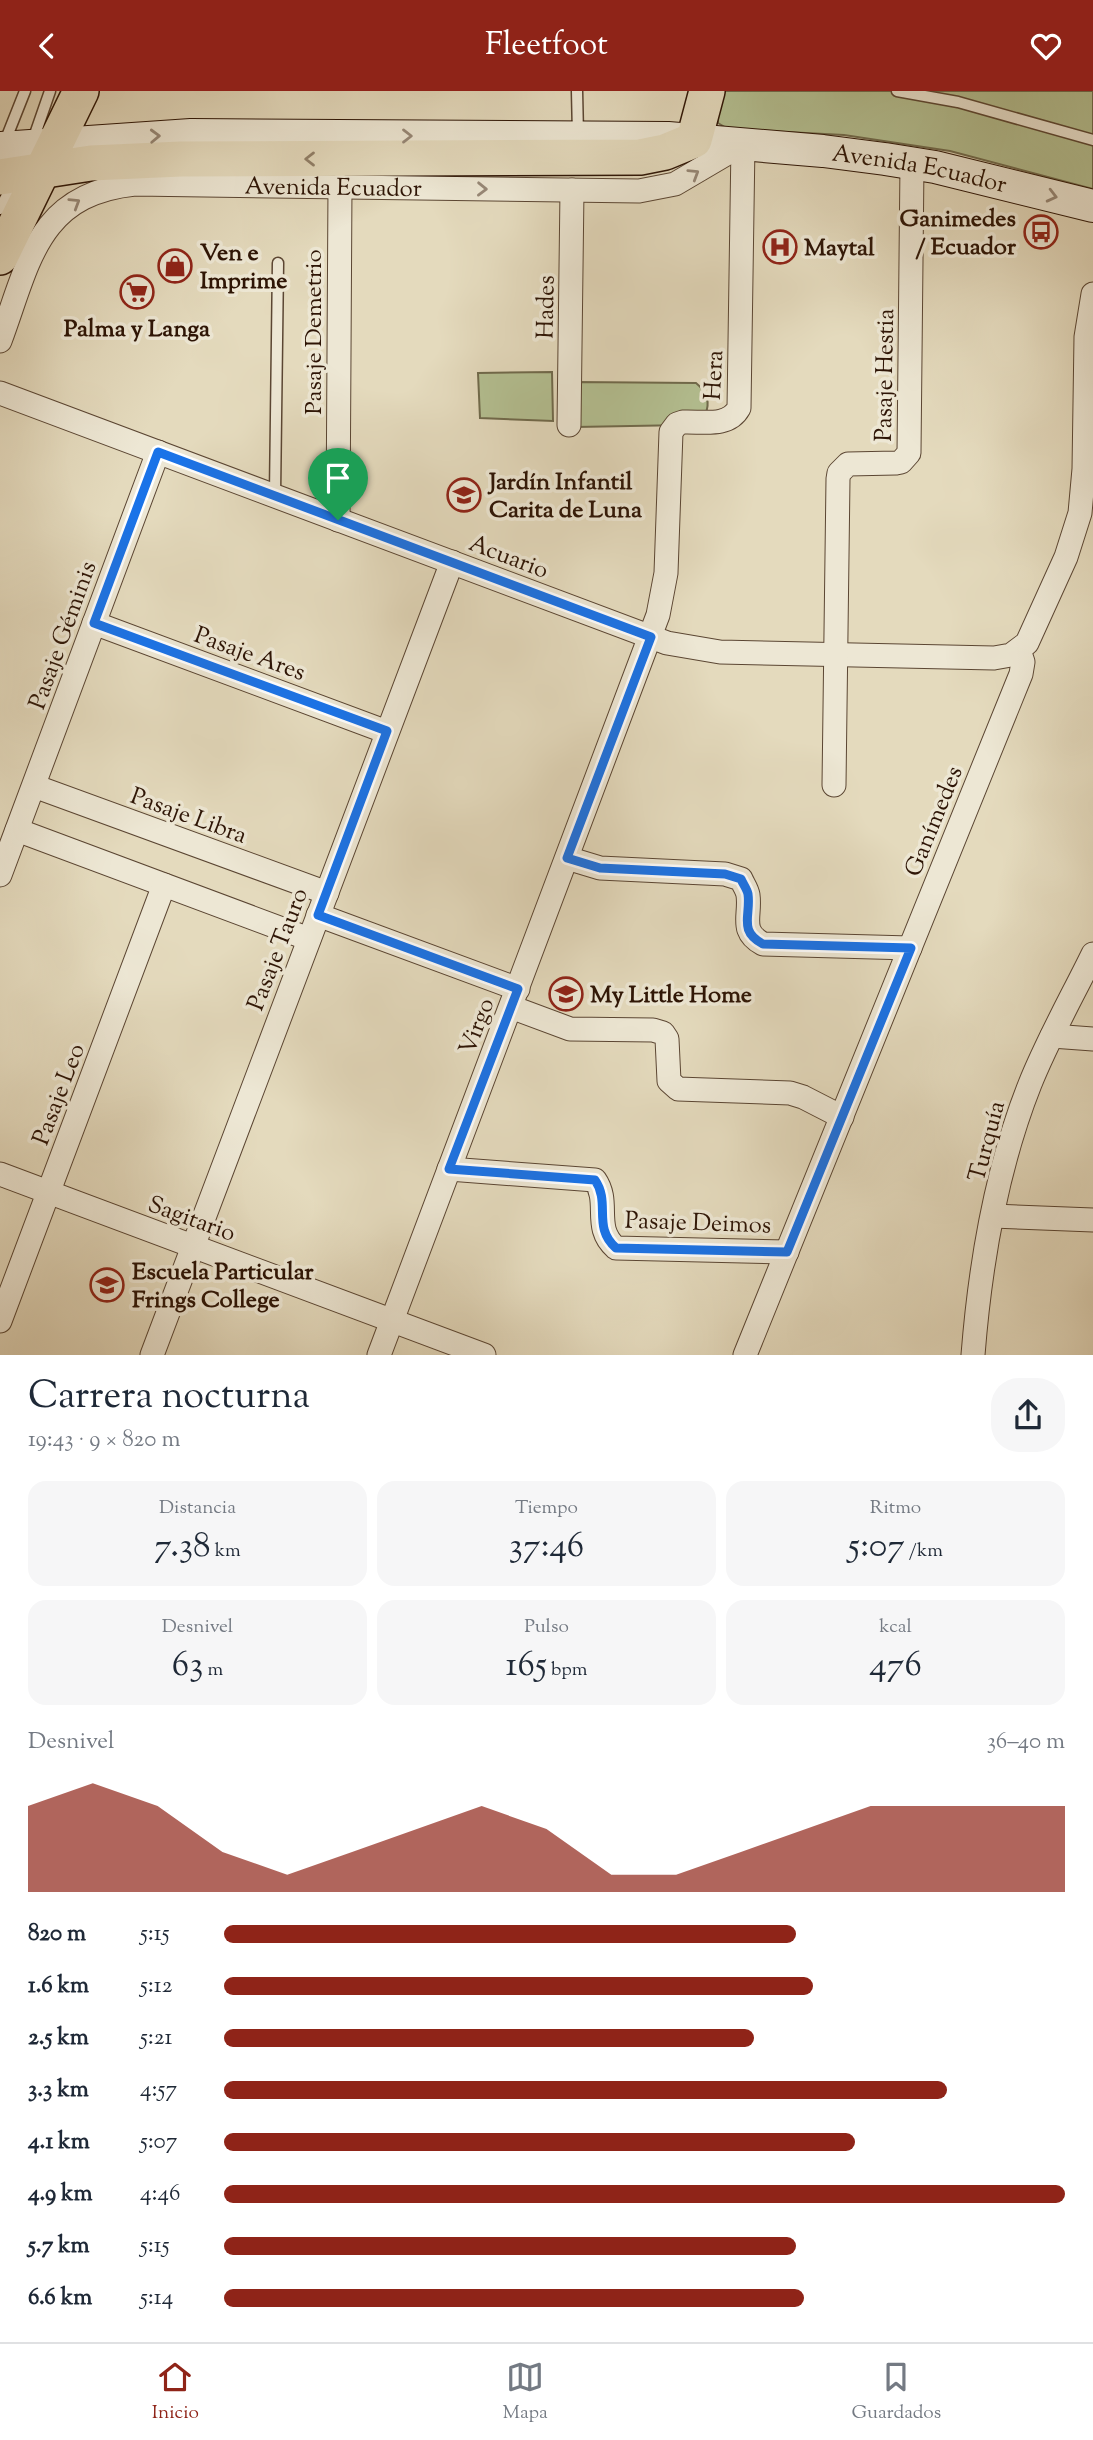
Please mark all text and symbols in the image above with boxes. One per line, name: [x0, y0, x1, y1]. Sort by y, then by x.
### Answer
text: Fleetfoot: [485, 23, 608, 69]
icon: back: [28, 27, 66, 65]
icon: heart: [1027, 27, 1065, 65]
one-way arrow: [402, 128, 412, 144]
one-way arrow: [149, 129, 160, 144]
street label: Avenida Ecuador: [830, 137, 1010, 203]
one-way arrow: [305, 151, 315, 167]
one-way arrow: [686, 169, 699, 182]
street label: Avenida Ecuador: [244, 171, 422, 207]
one-way arrow: [477, 181, 487, 197]
one-way arrow: [1045, 188, 1057, 202]
one-way arrow: [67, 198, 80, 211]
place label: Ganimedes / Ecuador: [900, 203, 1017, 265]
bus stop icon: Ganimedes / Ecuador: [1022, 213, 1060, 251]
hospital icon: Maytal: [761, 228, 799, 266]
place label: Maytal: [804, 232, 875, 266]
place label: Ven e Imprime: [200, 237, 287, 299]
shop icon: Ven e Imprime: [156, 247, 194, 285]
street label: Pasaje Demetrio: [298, 249, 332, 415]
supermarket icon: Palma y Langa: [118, 273, 156, 311]
street label: Hades: [529, 275, 565, 339]
street label: Pasaje Hestia: [868, 308, 904, 442]
place label: Palma y Langa: [64, 313, 211, 347]
street label: Hera: [697, 349, 733, 401]
pin: [308, 448, 368, 520]
icon: arrive: [319, 459, 357, 497]
place label: Jardín Infantil Carita de Luna: [487, 466, 643, 528]
school or university icon: Jardín Infantil Carita de Luna: [445, 476, 483, 514]
street label: Acuario: [464, 527, 553, 589]
street label: Pasaje Géminis: [21, 557, 106, 715]
street label: Pasaje Ares: [189, 619, 310, 691]
street label: Ganímedes: [897, 761, 972, 882]
street label: Pasaje Libra: [125, 780, 251, 854]
street label: Pasaje Tauro: [240, 883, 318, 1016]
school or university icon: My Little Home: [547, 975, 585, 1013]
place label: My Little Home: [590, 979, 752, 1013]
street label: Virgo: [452, 993, 504, 1060]
street label: Pasaje Leo: [25, 1039, 95, 1150]
street label: Turquía: [961, 1097, 1015, 1186]
street label: Sagitario: [143, 1188, 240, 1251]
street label: Pasaje Deimos: [624, 1204, 772, 1244]
place label: Escuela Particular Frings College: [132, 1256, 314, 1318]
school or university icon: Escuela Particular Frings College: [88, 1266, 126, 1304]
text: Carrera nocturna: [28, 1371, 310, 1425]
button: share: [991, 1378, 1065, 1452]
text: 19:43 · 9 × 820 m: [28, 1424, 180, 1457]
text: Distancia: [159, 1495, 236, 1522]
text: Tiempo: [515, 1495, 578, 1522]
text: Ritmo: [870, 1495, 921, 1522]
text: 7.38: [154, 1522, 211, 1573]
text: 37:46: [509, 1522, 584, 1573]
text: 5:07: [848, 1522, 905, 1573]
text: km: [211, 1538, 241, 1565]
text: /km: [905, 1538, 943, 1565]
text: Desnivel: [162, 1614, 233, 1641]
text: Pulso: [524, 1614, 569, 1641]
text: kcal: [879, 1614, 912, 1641]
text: 63: [172, 1641, 203, 1692]
text: 165: [506, 1641, 547, 1692]
text: 476: [869, 1641, 922, 1692]
text: m: [203, 1657, 223, 1684]
text: bpm: [547, 1657, 587, 1684]
text: Desnivel: [28, 1726, 114, 1759]
text: 36–40 m: [987, 1726, 1065, 1759]
text: 820 m: [28, 1918, 86, 1951]
text: 5:15: [140, 1918, 170, 1951]
text: 1.6 km: [28, 1970, 89, 2003]
text: 5:12: [140, 1970, 172, 2003]
text: 2.5 km: [28, 2022, 89, 2055]
text: 5:21: [140, 2022, 172, 2055]
text: 3.3 km: [28, 2074, 89, 2107]
text: 4:57: [140, 2074, 177, 2107]
text: 4.1 km: [28, 2126, 90, 2159]
text: 5:07: [140, 2126, 177, 2159]
text: 4.9 km: [28, 2178, 93, 2211]
text: 4:46: [140, 2178, 180, 2211]
text: 5.7 km: [28, 2230, 90, 2263]
text: 5:15: [140, 2230, 170, 2263]
text: 6.6 km: [28, 2282, 92, 2315]
text: 5:14: [140, 2282, 173, 2315]
tab: Inicio: [152, 2358, 199, 2427]
tab: Mapa: [502, 2358, 548, 2427]
tab: Guardados: [851, 2358, 941, 2427]

